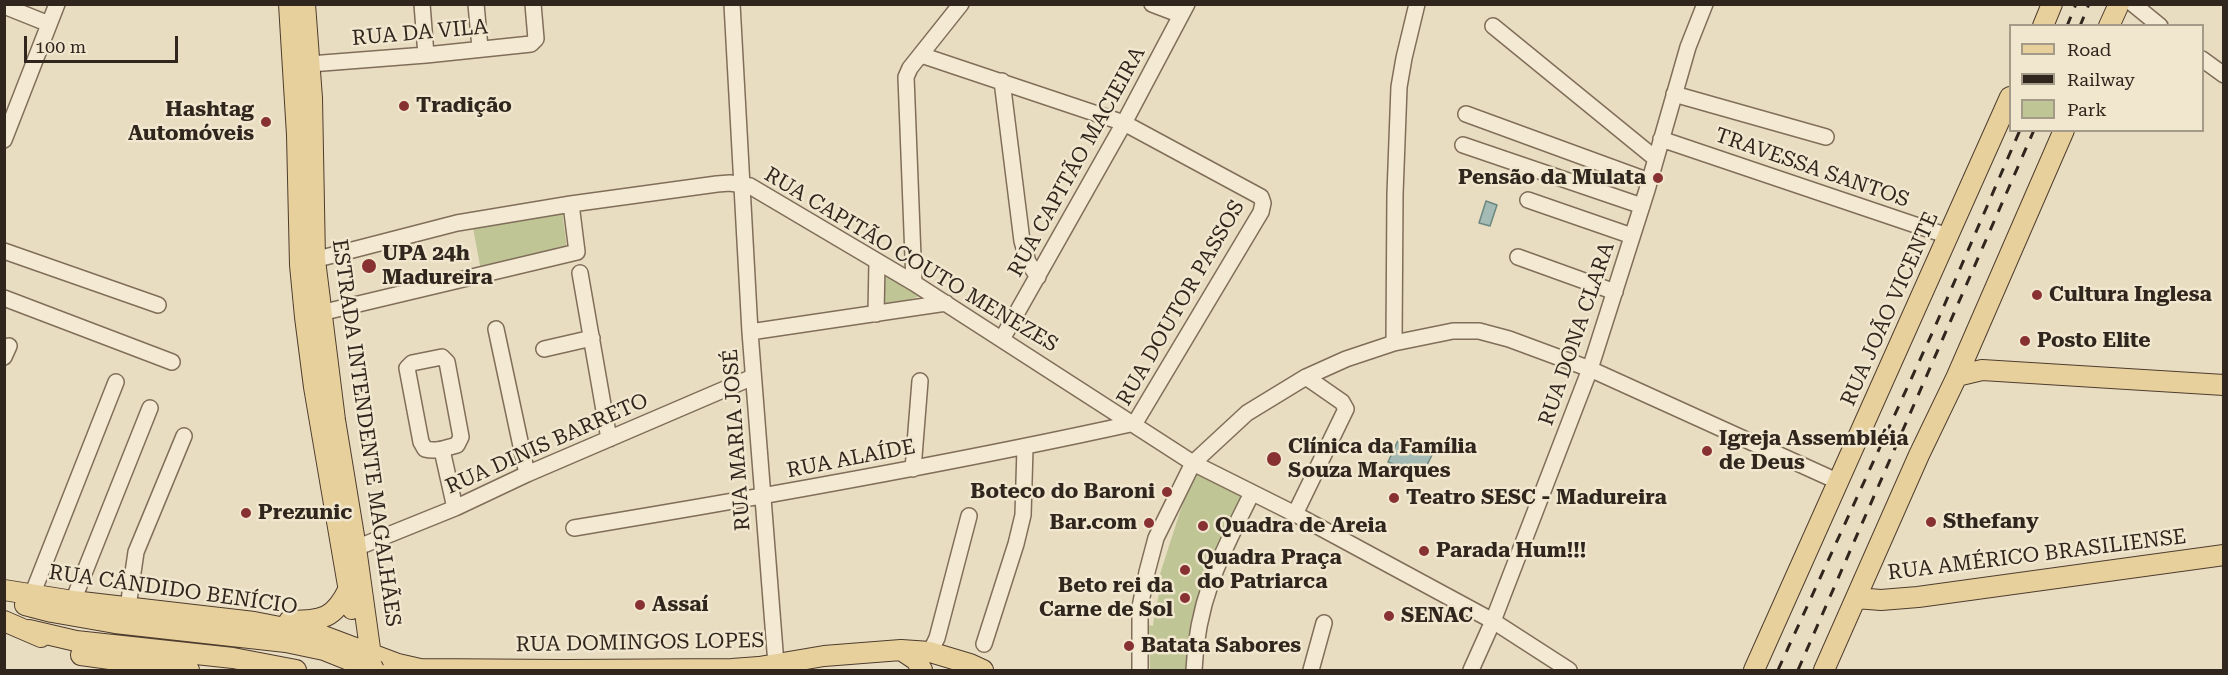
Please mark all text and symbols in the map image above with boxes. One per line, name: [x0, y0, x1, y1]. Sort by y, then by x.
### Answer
street label: RUA DA VILA: [351, 15, 489, 51]
scale bar: [27, 24, 182, 62]
legend: [2009, 24, 2204, 132]
text: 100 m: [35, 36, 86, 57]
text: Road: [2067, 39, 2111, 60]
street label: RUA CAPITÃO MACIEIRA: [1003, 43, 1151, 281]
text: Railway: [2067, 69, 2135, 90]
place label: Tradição: [416, 93, 512, 119]
place label: Hashtag Automóveis: [128, 97, 254, 147]
marker: Tradição: [397, 99, 411, 113]
text: Park: [2067, 99, 2107, 120]
marker: Hashtag Automóveis: [259, 115, 273, 129]
street label: TRAVESSA SANTOS: [1712, 123, 1912, 213]
street label: RUA CAPITÃO COUTO MENEZES: [760, 162, 1062, 358]
place label: Pensão da Mulata: [1458, 165, 1646, 191]
marker: Pensão da Mulata: [1651, 171, 1665, 185]
street label: RUA DOUTOR PASSOS: [1112, 196, 1250, 410]
street label: RUA JOÃO VICENTE: [1836, 208, 1944, 410]
street label: ESTRADA INTENDENTE MAGALHÃES: [326, 238, 406, 628]
street label: RUA DONA CLARA: [1534, 239, 1620, 429]
place label: UPA 24h Madureira: [382, 241, 493, 291]
marker: UPA 24h Madureira: [360, 257, 378, 275]
place label: Cultura Inglesa: [2049, 282, 2212, 308]
marker: Cultura Inglesa: [2030, 288, 2044, 302]
place label: Posto Elite: [2037, 328, 2151, 354]
marker: Posto Elite: [2018, 334, 2032, 348]
street label: RUA MARIA JOSÉ: [718, 348, 756, 532]
street label: RUA DINIS BARRETO: [442, 388, 652, 500]
place label: Igreja Assembléia de Deus: [1719, 426, 1909, 476]
street label: RUA ALAÍDE: [785, 434, 917, 484]
place label: Clínica da Família Souza Marques: [1288, 434, 1477, 484]
marker: Igreja Assembléia de Deus: [1700, 444, 1714, 458]
marker: Clínica da Família Souza Marques: [1265, 450, 1283, 468]
place label: Boteco do Baroni: [970, 479, 1155, 505]
marker: Boteco do Baroni: [1160, 485, 1174, 499]
place label: Teatro SESC - Madureira: [1406, 485, 1667, 511]
marker: Teatro SESC - Madureira: [1387, 491, 1401, 505]
place label: Prezunic: [258, 500, 352, 526]
marker: Prezunic: [239, 506, 253, 520]
place label: Sthefany: [1943, 509, 2039, 535]
place label: Bar.com: [1050, 510, 1137, 536]
place label: Quadra de Areia: [1215, 513, 1387, 539]
marker: Sthefany: [1924, 515, 1938, 529]
marker: Bar.com: [1142, 516, 1156, 530]
marker: Quadra de Areia: [1196, 519, 1210, 533]
street label: RUA AMÉRICO BRASILIENSE: [1886, 524, 2188, 586]
place label: Parada Hum!!!: [1436, 538, 1586, 564]
marker: Parada Hum!!!: [1417, 544, 1431, 558]
place label: Quadra Praça do Patriarca: [1197, 545, 1342, 595]
street label: RUA CÂNDIDO BENÍCIO: [47, 560, 299, 620]
marker: Quadra Praça do Patriarca: [1178, 563, 1192, 577]
place label: Beto rei da Carne de Sol: [1039, 573, 1173, 623]
marker: Beto rei da Carne de Sol: [1178, 591, 1192, 605]
place label: Assaí: [652, 592, 709, 618]
marker: Assaí: [633, 598, 647, 612]
place label: SENAC: [1401, 603, 1473, 629]
marker: SENAC: [1382, 609, 1396, 623]
street label: RUA DOMINGOS LOPES: [515, 628, 765, 658]
place label: Batata Sabores: [1141, 633, 1301, 659]
marker: Batata Sabores: [1122, 639, 1136, 653]

